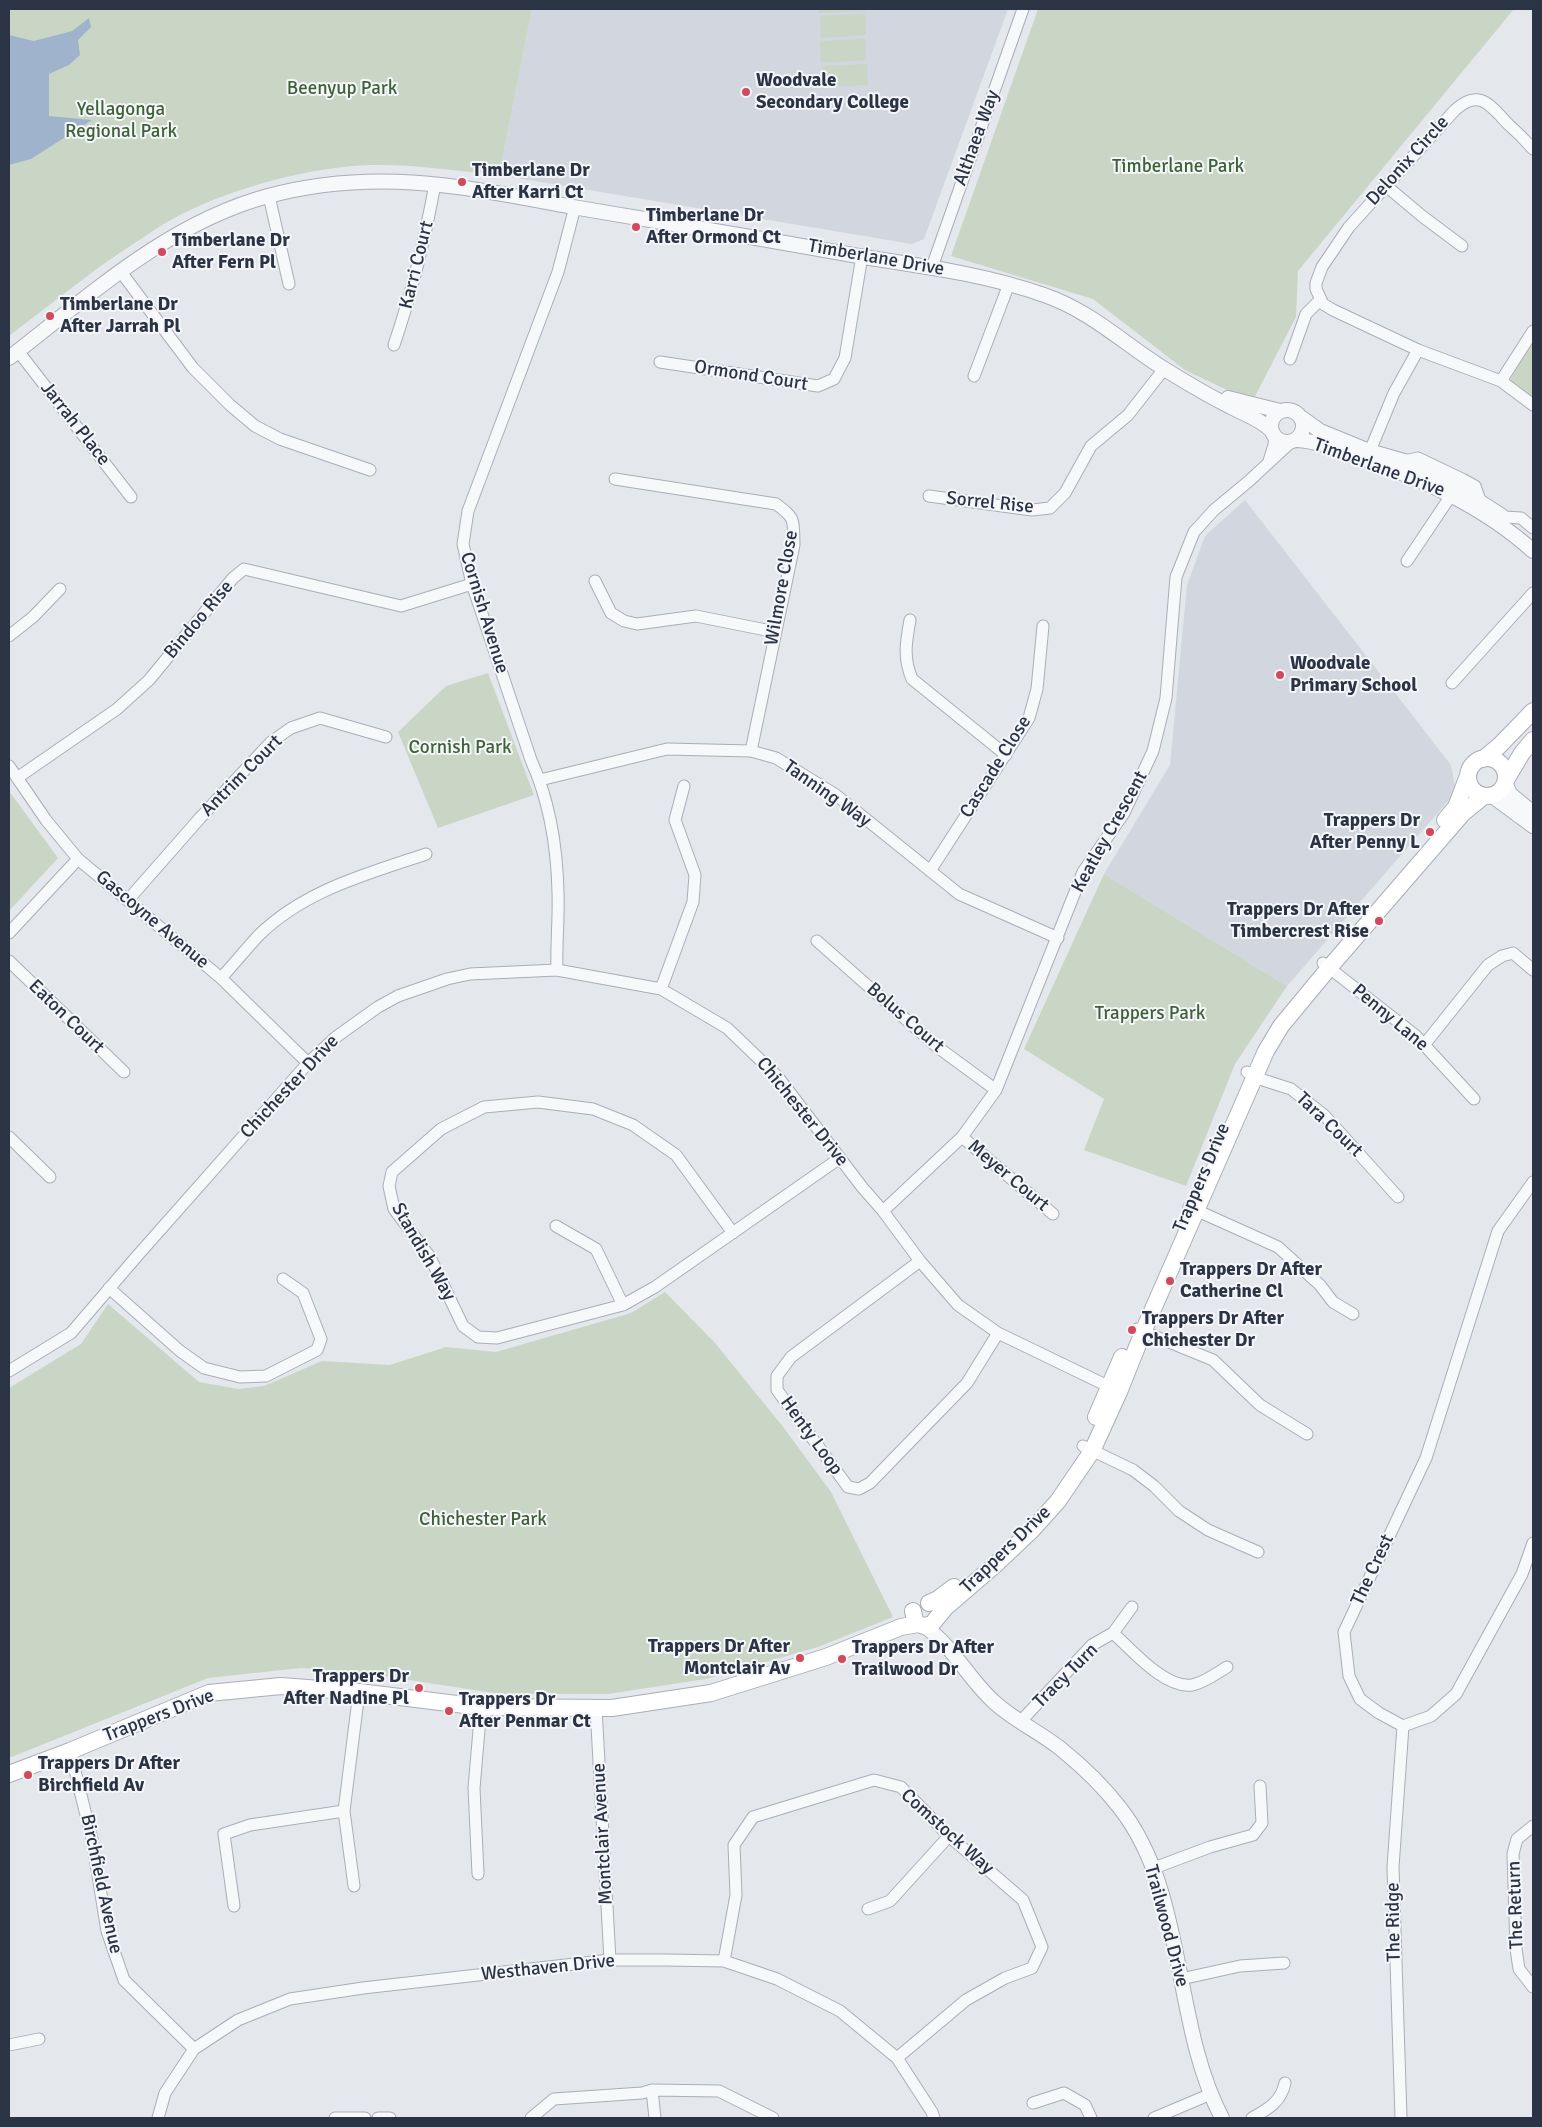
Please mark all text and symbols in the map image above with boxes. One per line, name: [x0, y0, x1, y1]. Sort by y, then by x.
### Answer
place label: Woodvale Secondary College: [756, 70, 909, 114]
park label: Beenyup Park: [287, 78, 397, 100]
marker: Woodvale Secondary College: [740, 86, 752, 98]
street label: Althaea Way: [949, 87, 1005, 189]
park label: Yellagonga Regional Park: [65, 99, 177, 143]
street label: Delonix Circle: [1362, 112, 1454, 210]
park label: Timberlane Park: [1112, 156, 1244, 178]
place label: Timberlane Dr After Karri Ct: [472, 160, 590, 204]
marker: Timberlane Dr After Karri Ct: [456, 176, 468, 188]
place label: Timberlane Dr After Ormond Ct: [646, 205, 781, 249]
street label: Karri Court: [395, 218, 439, 312]
marker: Timberlane Dr After Ormond Ct: [630, 221, 642, 233]
place label: Timberlane Dr After Fern Pl: [172, 230, 290, 274]
street label: Timberlane Drive: [806, 235, 946, 281]
marker: Timberlane Dr After Fern Pl: [156, 246, 168, 258]
place label: Timberlane Dr After Jarrah Pl: [60, 294, 180, 338]
marker: Timberlane Dr After Jarrah Pl: [44, 310, 56, 322]
street label: Ormond Court: [693, 356, 809, 396]
street label: Jarrah Place: [35, 378, 115, 470]
street label: Timberlane Drive: [1310, 434, 1448, 502]
street label: Sorrel Rise: [945, 487, 1035, 519]
street label: Wilmore Close: [761, 529, 803, 647]
street label: Cornish Avenue: [455, 549, 513, 677]
street label: Bindoo Rise: [160, 576, 238, 664]
place label: Woodvale Primary School: [1290, 653, 1417, 697]
marker: Woodvale Primary School: [1274, 669, 1286, 681]
street label: Cascade Close: [956, 712, 1036, 822]
street label: Antrim Court: [196, 730, 288, 822]
park label: Cornish Park: [408, 737, 512, 759]
street label: Tanning Way: [779, 755, 875, 833]
street label: Keatley Crescent: [1067, 767, 1153, 897]
place label: Trappers Dr After Penny L: [1310, 810, 1420, 854]
marker: Trappers Dr After Penny L: [1424, 826, 1436, 838]
street label: Gascoyne Avenue: [91, 866, 213, 974]
place label: Trappers Dr After Timbercrest Rise: [1227, 899, 1369, 943]
marker: Trappers Dr After Timbercrest Rise: [1373, 915, 1385, 927]
street label: Eaton Court: [23, 975, 109, 1059]
street label: Bolus Court: [862, 978, 948, 1058]
street label: Penny Lane: [1347, 980, 1433, 1056]
park label: Trappers Park: [1095, 1003, 1205, 1025]
street label: Chichester Drive: [236, 1030, 344, 1144]
street label: Chichester Drive: [751, 1053, 853, 1171]
street label: Tara Court: [1291, 1088, 1367, 1162]
street label: Trappers Drive: [1169, 1120, 1235, 1236]
street label: Meyer Court: [963, 1135, 1053, 1217]
street label: Standish Way: [386, 1199, 460, 1305]
place label: Trappers Dr After Catherine Cl: [1180, 1259, 1322, 1303]
marker: Trappers Dr After Catherine Cl: [1164, 1275, 1176, 1287]
place label: Trappers Dr After Chichester Dr: [1142, 1308, 1284, 1352]
marker: Trappers Dr After Chichester Dr: [1126, 1324, 1138, 1336]
street label: Henty Loop: [775, 1392, 847, 1480]
street label: Trappers Drive: [956, 1501, 1056, 1599]
park label: Chichester Park: [419, 1509, 547, 1531]
street label: The Crest: [1347, 1531, 1399, 1609]
place label: Trappers Dr After Montclair Av: [648, 1636, 790, 1680]
place label: Trappers Dr After Trailwood Dr: [852, 1637, 994, 1681]
street label: Tracy Turn: [1029, 1639, 1103, 1713]
marker: Trappers Dr After Montclair Av: [794, 1652, 806, 1664]
marker: Trappers Dr After Trailwood Dr: [836, 1653, 848, 1665]
place label: Trappers Dr After Nadine Pl: [283, 1666, 409, 1710]
marker: Trappers Dr After Nadine Pl: [413, 1682, 425, 1694]
street label: Trappers Drive: [101, 1684, 217, 1748]
place label: Trappers Dr After Penmar Ct: [459, 1689, 591, 1733]
marker: Trappers Dr After Penmar Ct: [443, 1705, 455, 1717]
place label: Trappers Dr After Birchfield Av: [38, 1753, 180, 1797]
street label: Montclair Avenue: [588, 1762, 618, 1906]
marker: Trappers Dr After Birchfield Av: [22, 1769, 34, 1781]
street label: Comstock Way: [896, 1784, 998, 1880]
street label: Birchfield Avenue: [75, 1812, 127, 1956]
street label: The Return: [1503, 1860, 1529, 1950]
street label: Trailwood Drive: [1139, 1862, 1193, 1990]
street label: The Ridge: [1382, 1882, 1406, 1962]
street label: Westhaven Drive: [480, 1950, 616, 1986]

